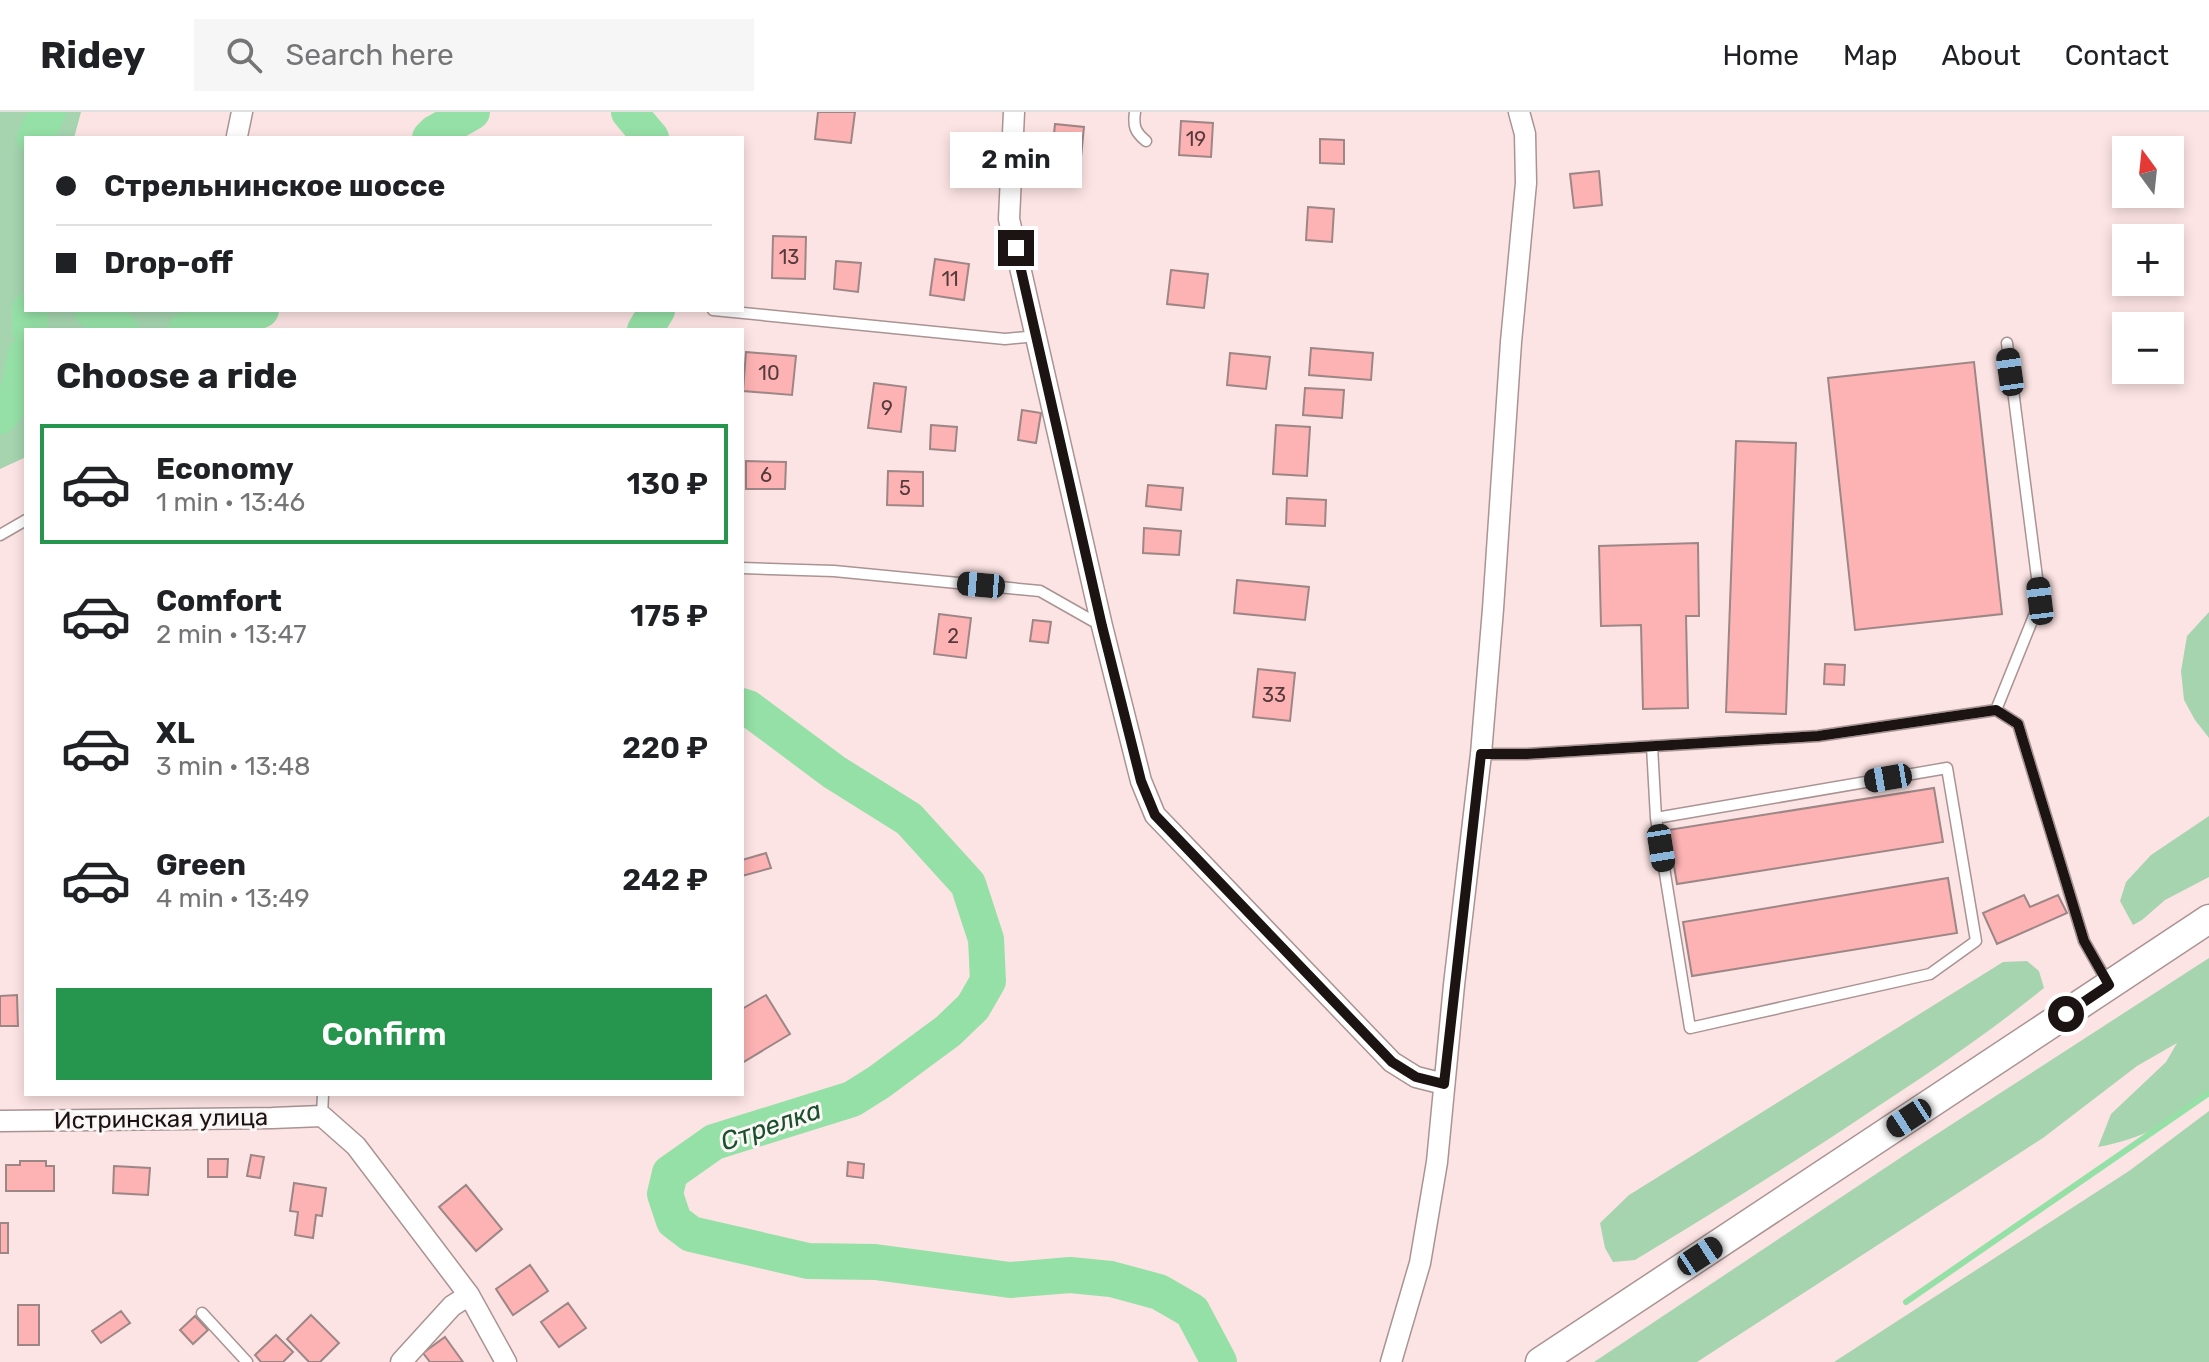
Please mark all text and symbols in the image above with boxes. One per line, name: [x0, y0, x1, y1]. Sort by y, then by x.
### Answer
search box: [194, 19, 754, 91]
text: Ridey: [40, 32, 146, 78]
icon: search: [222, 33, 266, 77]
text: Search here: [286, 37, 454, 73]
text: Home: [1722, 39, 1799, 72]
text: Map: [1843, 39, 1897, 72]
text: About: [1941, 39, 2021, 72]
text: Contact: [2065, 39, 2169, 72]
house number: 19: [1186, 127, 1206, 151]
callout: 2 min: [950, 132, 1082, 188]
north arrow: [2112, 136, 2184, 208]
map controls: [2112, 136, 2184, 384]
text: 2 min: [981, 144, 1051, 175]
text: Стрельнинское шоссе: [104, 168, 445, 204]
button: +: [2112, 224, 2184, 296]
route end: [998, 230, 1034, 266]
text: Drop-off: [104, 245, 233, 281]
house number: 13: [779, 245, 799, 269]
house number: 11: [941, 267, 959, 291]
button: −: [2112, 312, 2184, 384]
car: [1995, 347, 2025, 397]
text: Choose a ride: [56, 354, 297, 397]
house number: 10: [758, 361, 780, 385]
house number: 9: [881, 396, 893, 420]
icon: car: [60, 448, 132, 520]
text: Economy: [156, 451, 294, 487]
house number: 6: [760, 463, 772, 487]
text: 130 ₽: [626, 466, 708, 502]
house number: 5: [899, 476, 911, 500]
text: 1 min · 13:46: [156, 487, 305, 518]
car: [956, 571, 1006, 599]
car: [2025, 576, 2055, 626]
icon: car: [60, 580, 132, 652]
text: Comfort: [156, 583, 282, 619]
text: 175 ₽: [630, 598, 708, 634]
text: 2 min · 13:47: [156, 619, 307, 650]
house number: 2: [947, 624, 959, 648]
house number: 33: [1262, 683, 1286, 707]
icon: car: [60, 712, 132, 784]
text: XL: [156, 715, 195, 751]
text: 220 ₽: [622, 730, 708, 766]
text: 3 min · 13:48: [156, 751, 311, 782]
car: [1862, 762, 1914, 794]
car: [1645, 822, 1677, 874]
icon: car: [60, 844, 132, 916]
text: Green: [156, 847, 246, 883]
text: 242 ₽: [622, 862, 708, 898]
text: 4 min · 13:49: [156, 883, 310, 914]
button: Confirm: [56, 988, 712, 1080]
route start: [2048, 996, 2084, 1032]
water label: Стрелка: [716, 1094, 826, 1158]
car: [1882, 1095, 1936, 1141]
street label: Истринская улица: [54, 1103, 268, 1135]
car: [1673, 1233, 1727, 1279]

